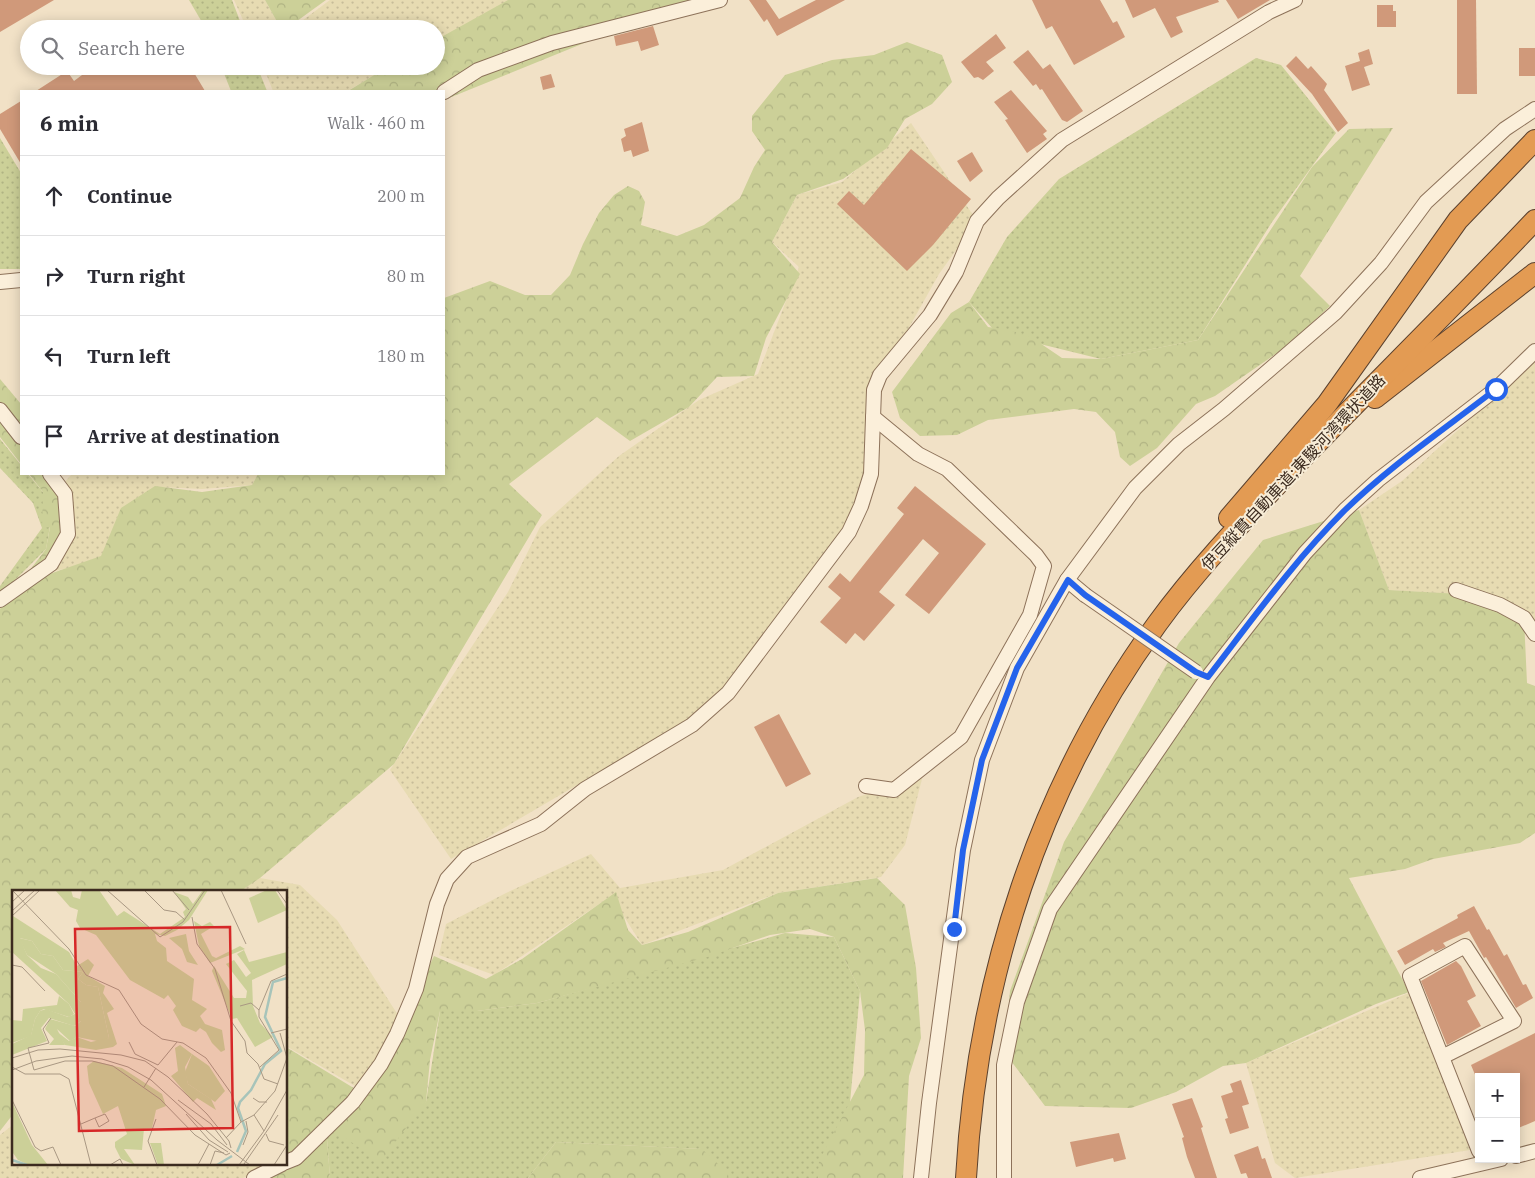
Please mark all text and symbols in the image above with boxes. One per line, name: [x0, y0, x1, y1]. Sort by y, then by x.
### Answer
search box: [20, 20, 445, 75]
icon: search: [38, 34, 66, 62]
text: Search here: [78, 36, 185, 60]
text: 6 min: [40, 109, 99, 137]
text: Walk · 460 m: [327, 113, 425, 133]
icon: ahead: [40, 182, 68, 210]
text: Continue: [87, 184, 172, 208]
text: 200 m: [377, 186, 425, 206]
icon: right: [40, 262, 68, 290]
text: Turn right: [87, 264, 185, 288]
text: 80 m: [387, 266, 425, 286]
icon: left: [40, 342, 68, 370]
text: Turn left: [87, 344, 170, 368]
text: 180 m: [377, 346, 425, 366]
street label: 伊豆縦貫自動車道;東駿河湾環状道路: [1197, 370, 1389, 574]
route start: [1485, 378, 1508, 401]
icon: arrive: [40, 422, 68, 450]
text: Arrive at destination: [87, 424, 280, 448]
inset map: [12, 890, 288, 1166]
route end: [943, 918, 966, 941]
map controls: [1475, 1073, 1520, 1163]
button: +: [1475, 1073, 1520, 1118]
button: −: [1475, 1118, 1520, 1163]

